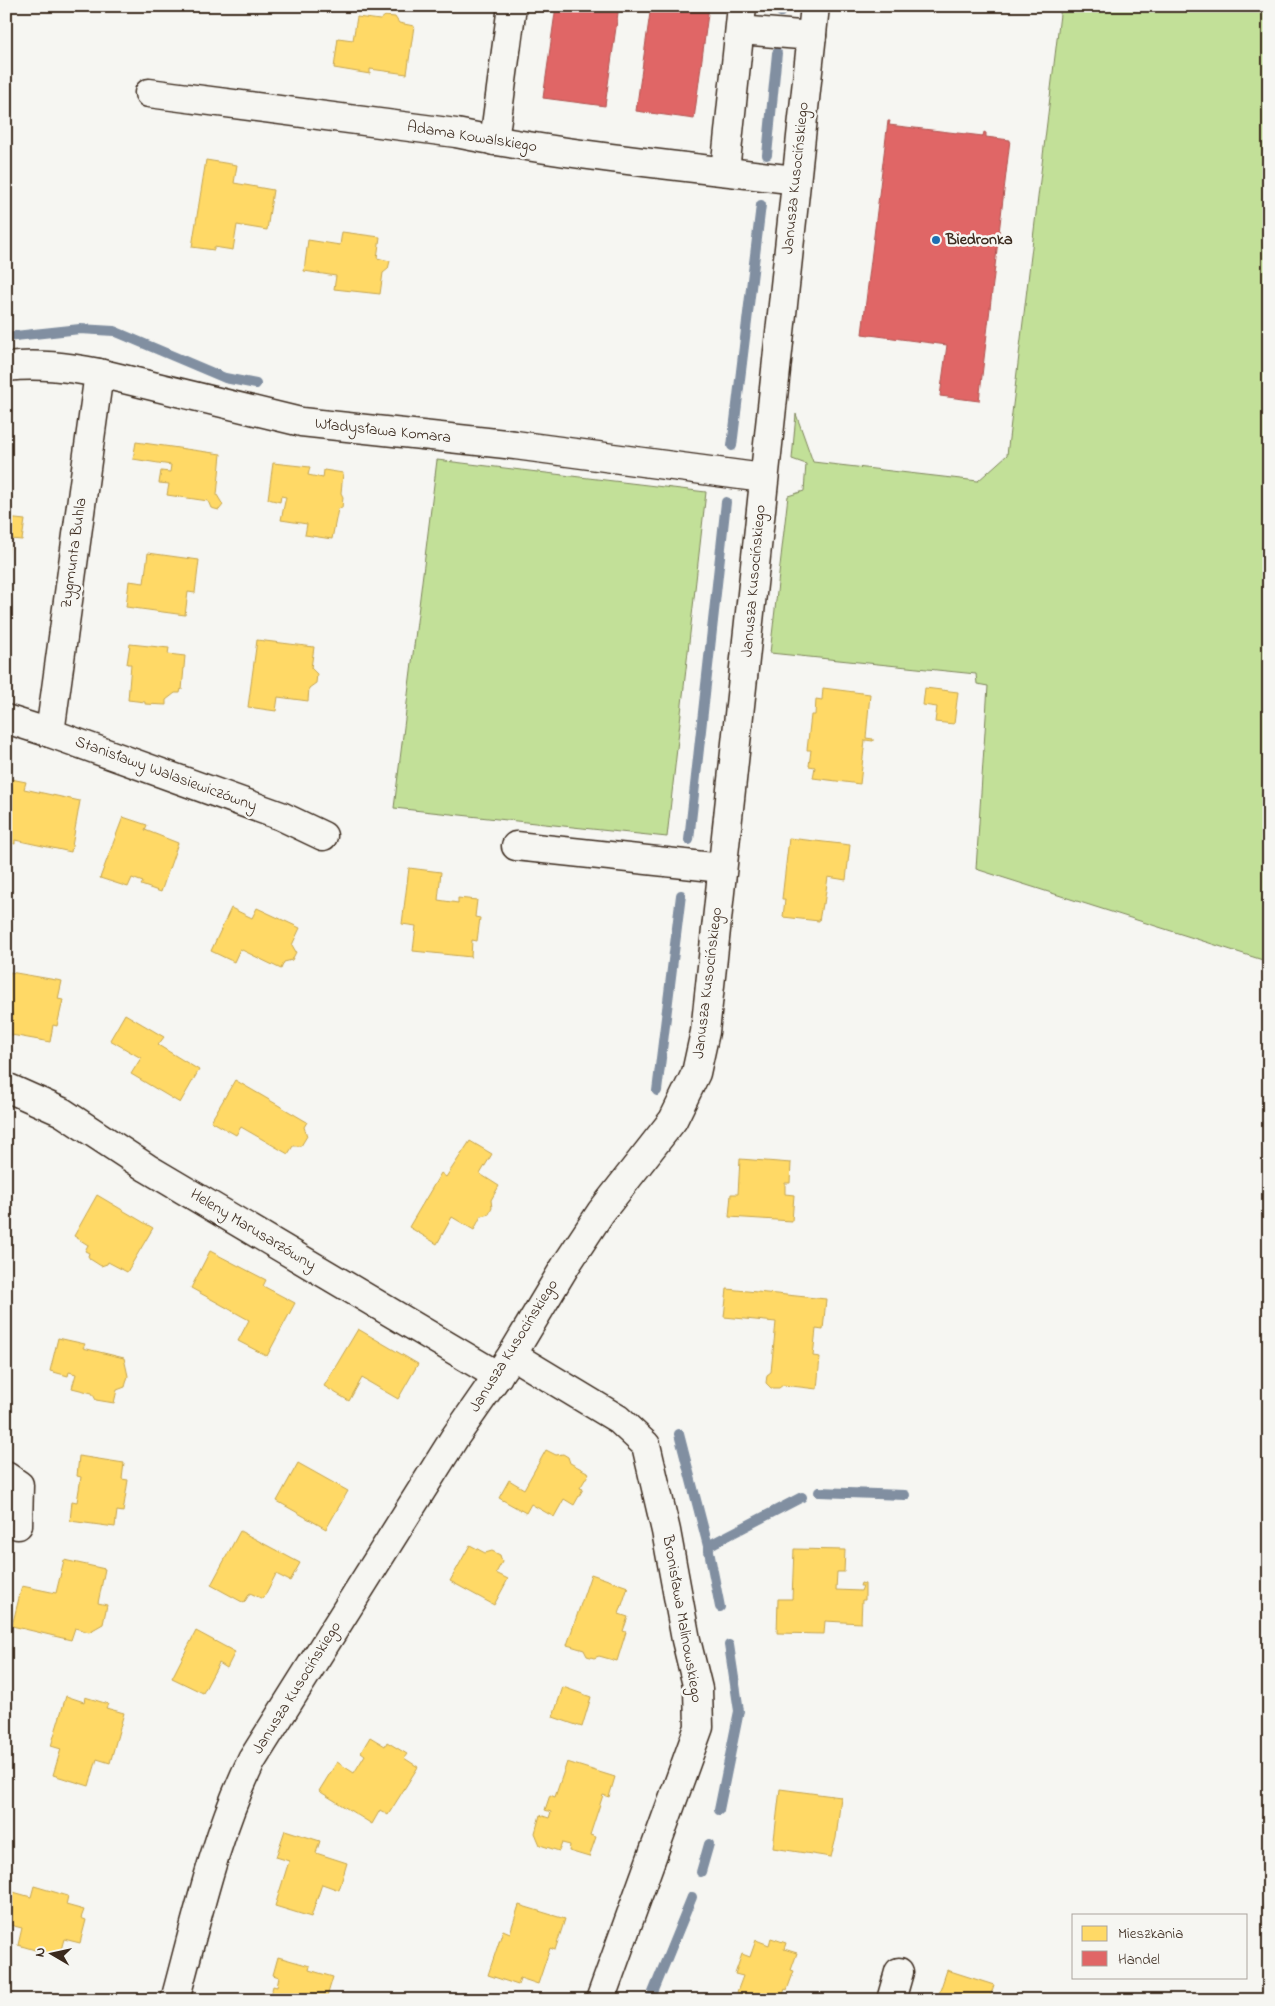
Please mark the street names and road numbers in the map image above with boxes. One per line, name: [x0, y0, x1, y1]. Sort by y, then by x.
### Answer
street label: Janusza Kusocińskiego: [776, 101, 816, 255]
street label: Adama Kowalskiego: [405, 115, 539, 159]
street label: Władysława Komara: [314, 412, 452, 450]
street label: Zygmunta Buhla: [54, 496, 94, 610]
street label: Janusza Kusocińskiego: [735, 504, 773, 658]
street label: Stanisławy Walasiewiczówny: [72, 730, 261, 818]
street label: Janusza Kusocińskiego: [687, 906, 729, 1060]
street label: Heleny Marusarzówny: [185, 1183, 321, 1277]
street label: Janusza Kusocińskiego: [463, 1275, 565, 1417]
street label: Bronisława Malinowskiego: [655, 1532, 709, 1705]
street label: Janusza Kusocińskiego: [246, 1617, 348, 1759]

